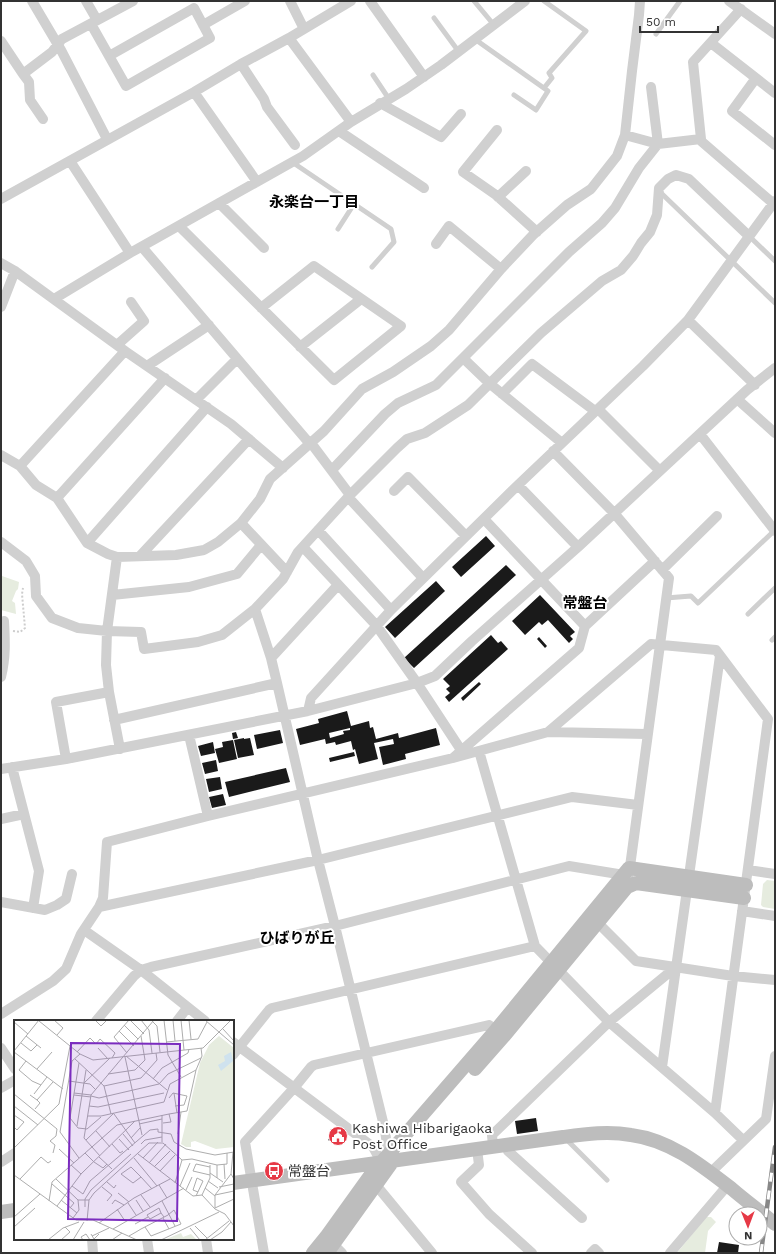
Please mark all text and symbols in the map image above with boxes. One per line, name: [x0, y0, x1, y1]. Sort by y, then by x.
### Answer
scale bar: [640, 8, 718, 34]
text: 50 m: [646, 15, 676, 29]
district label: 永楽台一丁目: [269, 193, 359, 211]
district label: 常盤台: [562, 594, 608, 612]
district label: ひばりが丘: [259, 929, 335, 947]
inset map: [14, 1020, 234, 1240]
place label: Kashiwa Hibarigaoka Post Office: [352, 1120, 492, 1152]
public building icon: Kashiwa Hibarigaoka Post Office: [327, 1125, 349, 1147]
bus stop icon: 常盤台: [263, 1160, 285, 1182]
place label: 常盤台: [288, 1163, 330, 1179]
north arrow: [728, 1206, 768, 1246]
text: N: [744, 1229, 752, 1242]

